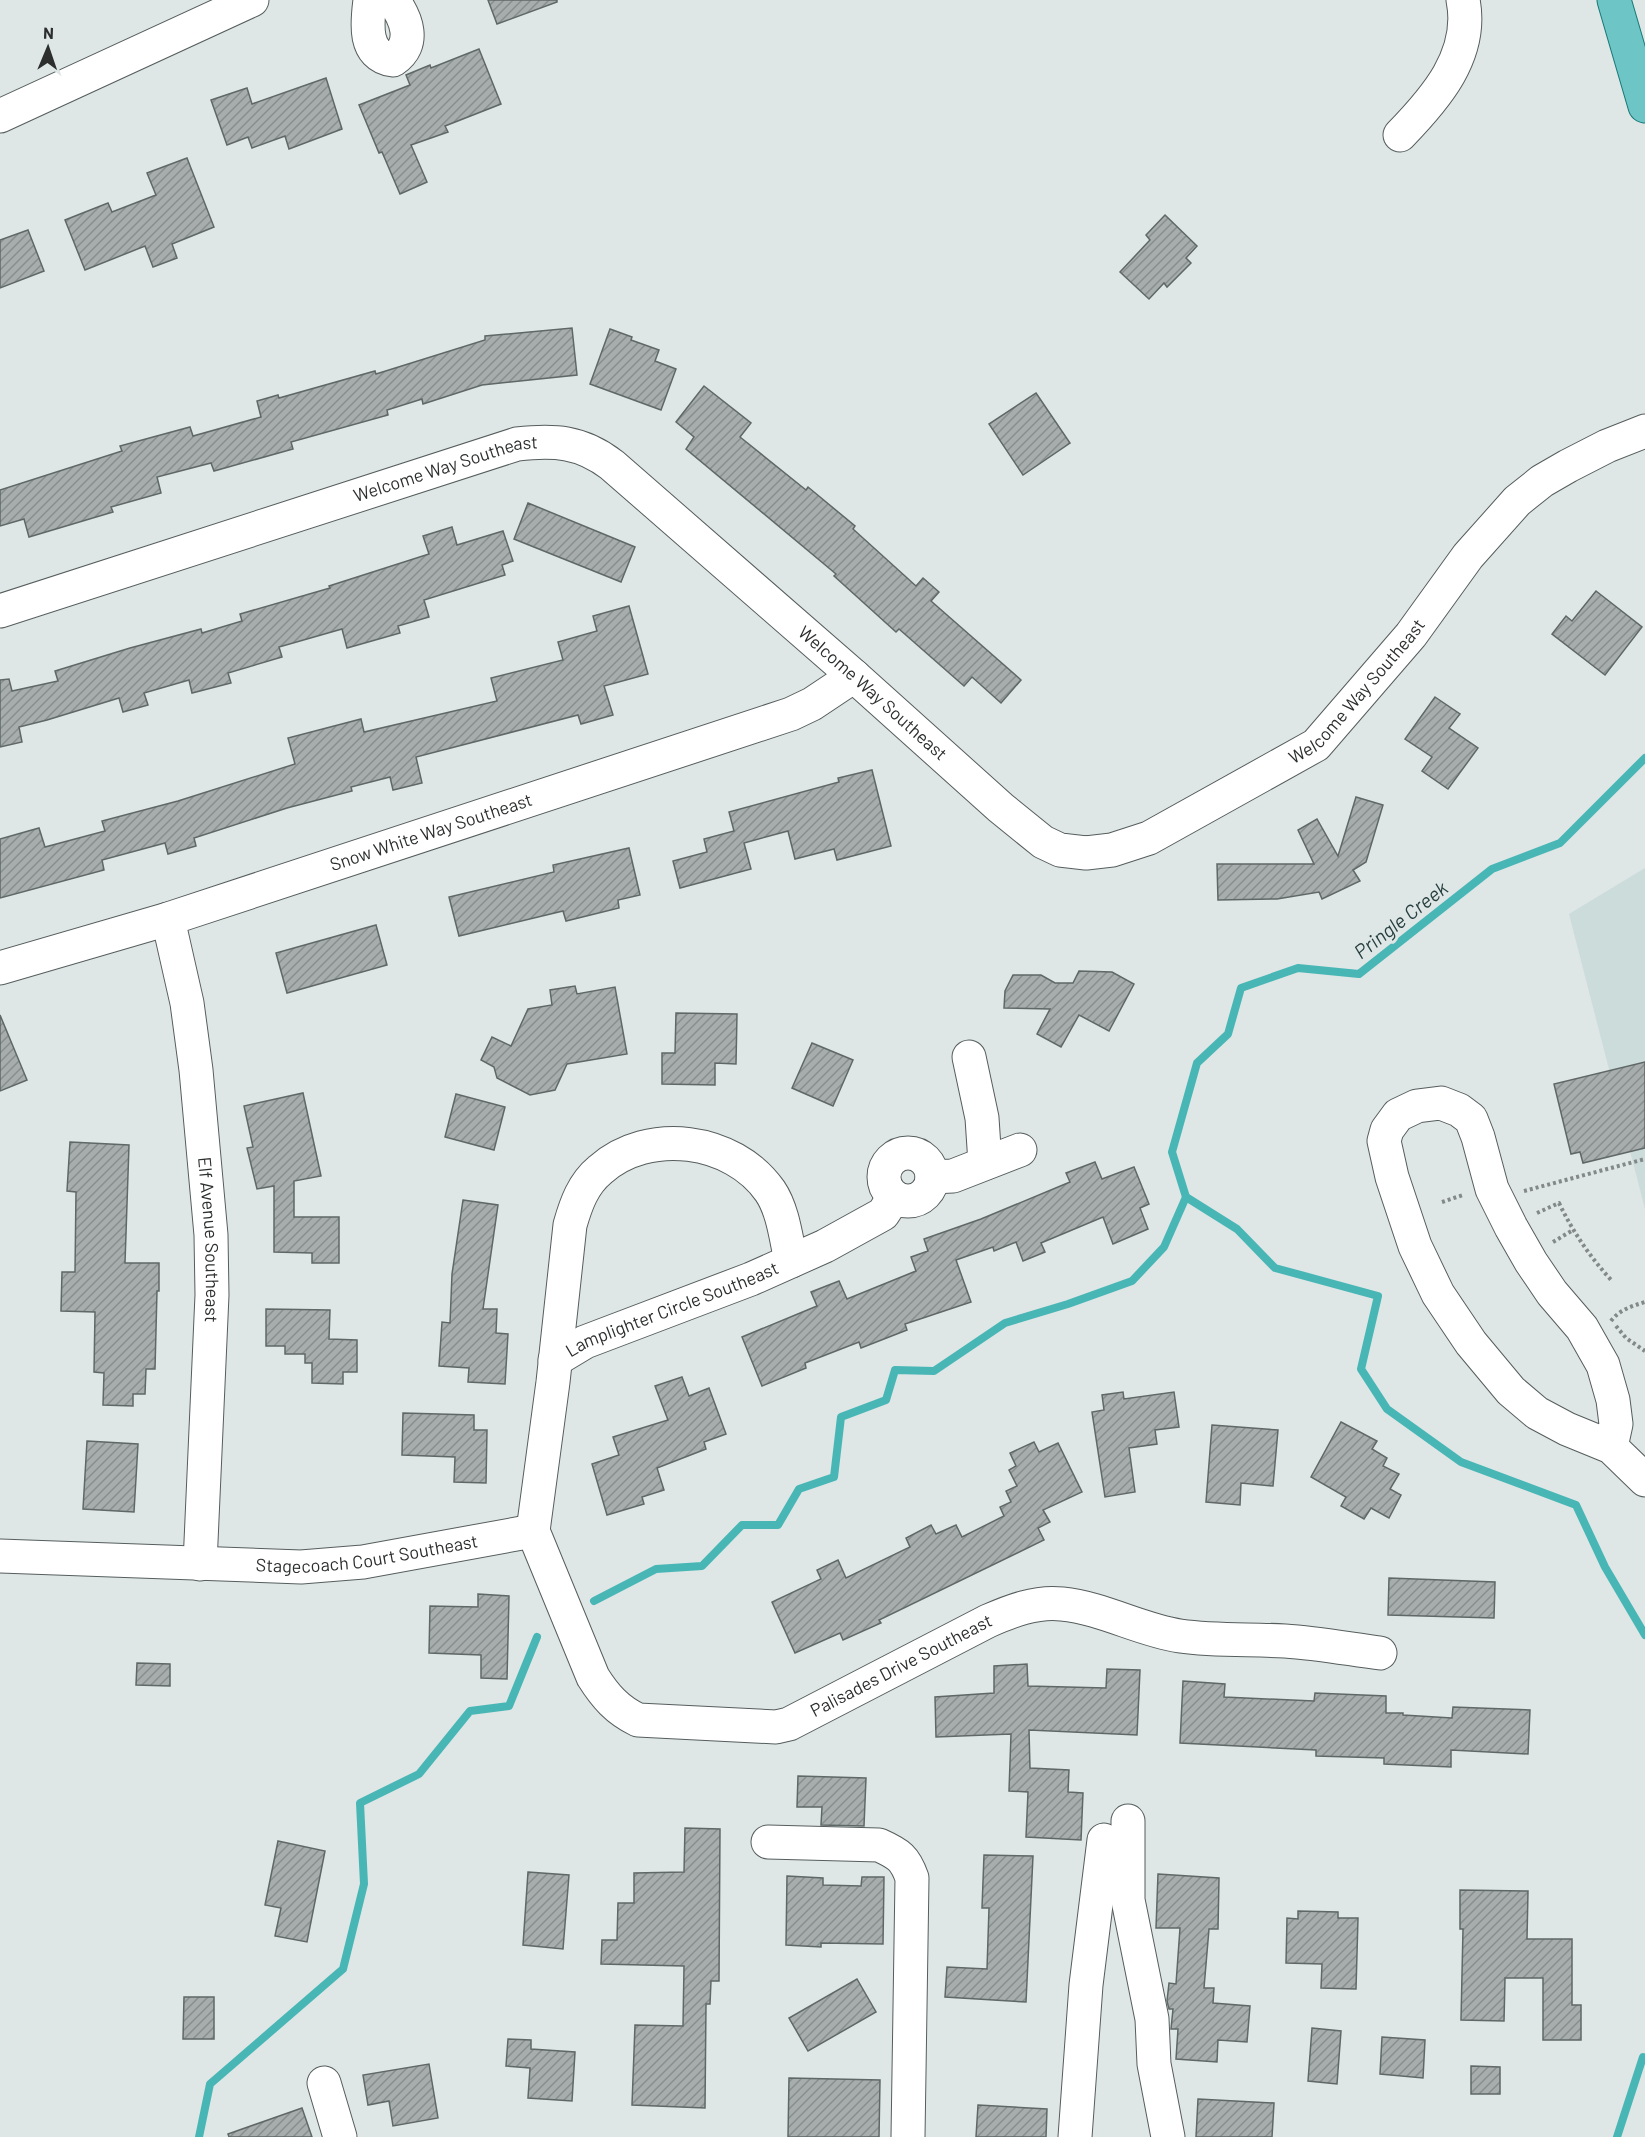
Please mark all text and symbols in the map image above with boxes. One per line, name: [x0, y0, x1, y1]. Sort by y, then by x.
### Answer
north arrow: [18, 18, 78, 78]
text: N: [43, 23, 54, 42]
street label: Welcome Way Southeast: [350, 430, 538, 506]
street label: Welcome Way Southeast: [1285, 614, 1429, 768]
street label: Welcome Way Southeast: [794, 621, 952, 764]
street label: Snow White Way Southeast: [327, 788, 535, 875]
water label: Pringle Creek: [1349, 875, 1452, 963]
street label: Elf Avenue Southeast: [194, 1156, 224, 1323]
street label: Lamplighter Circle Southeast: [561, 1256, 782, 1361]
street label: Stagecoach Court Southeast: [255, 1529, 479, 1577]
street label: Palisades Drive Southeast: [806, 1609, 995, 1721]

